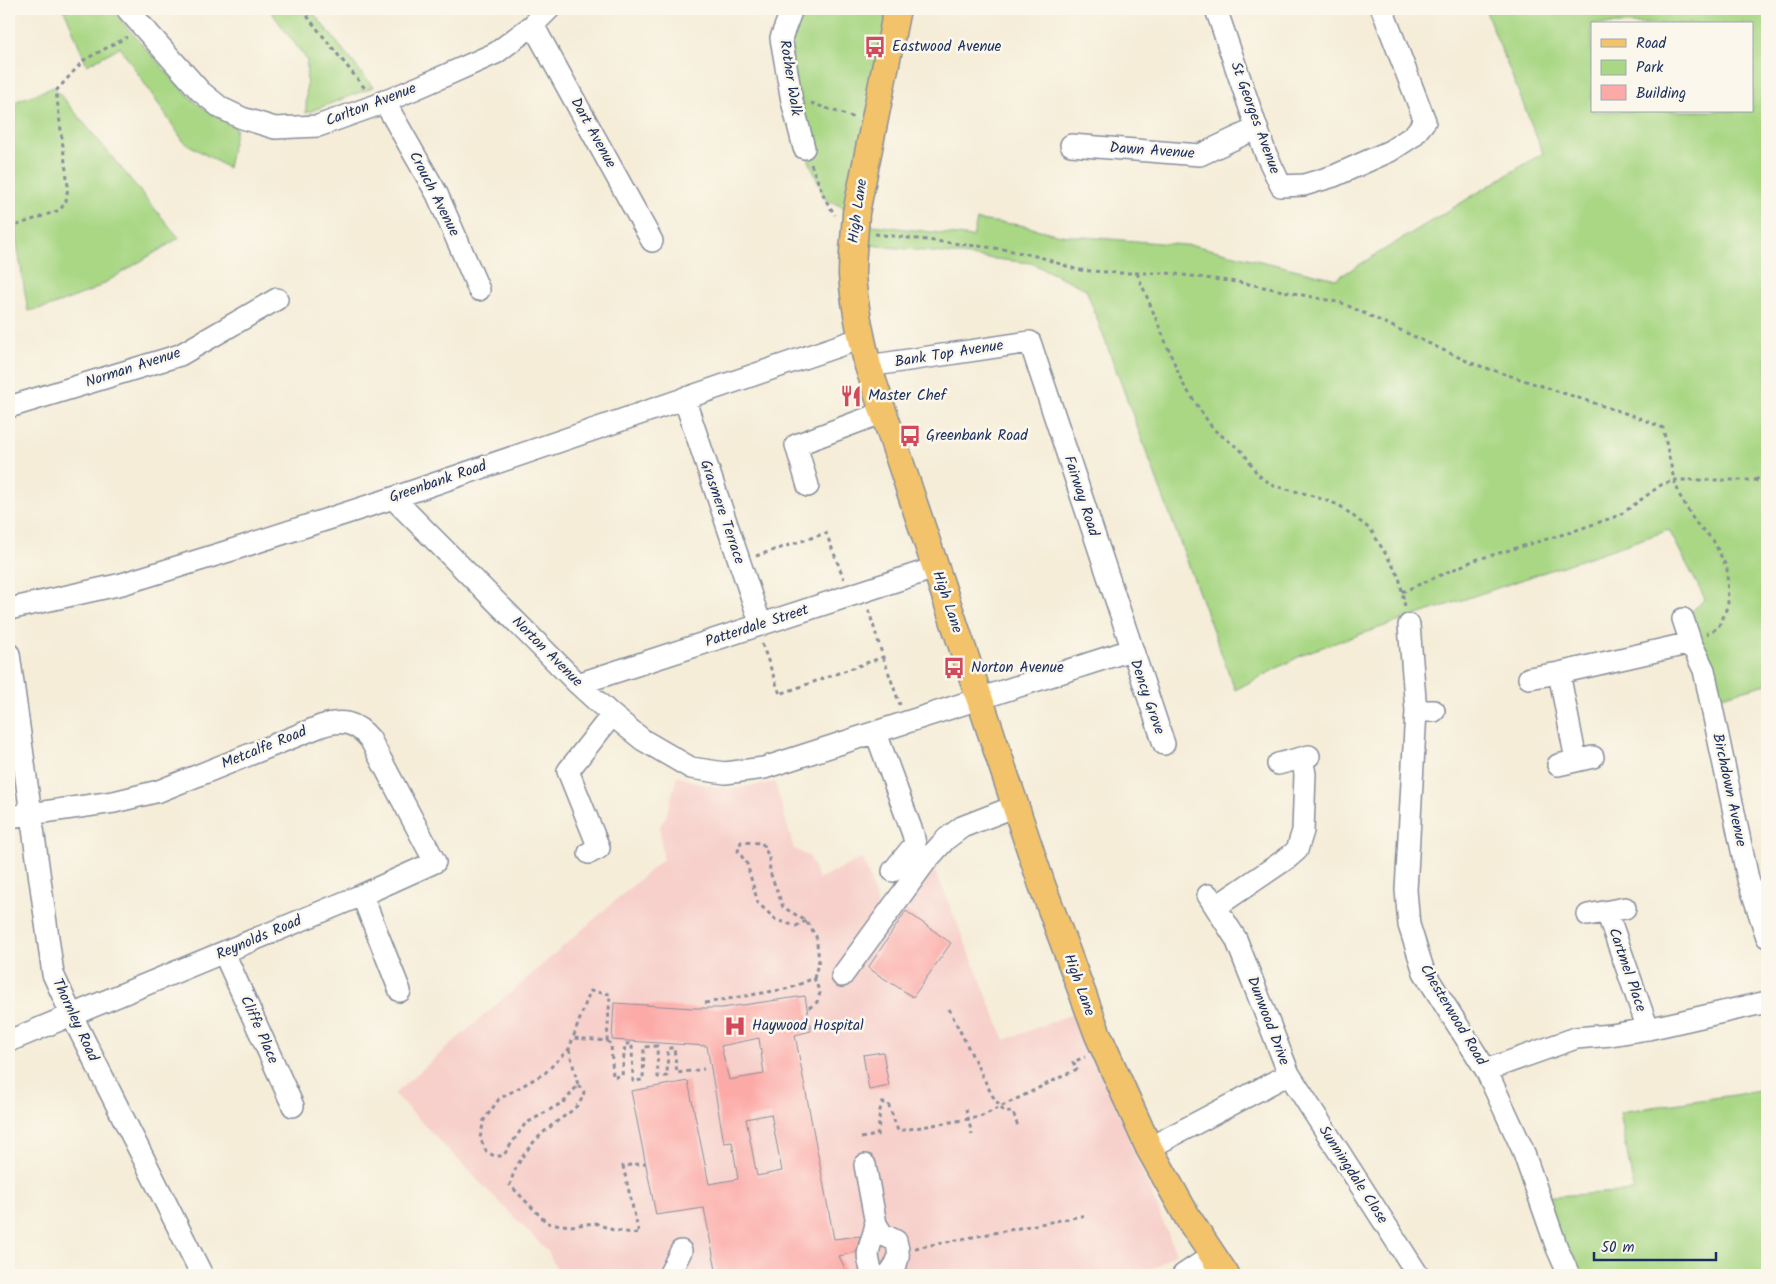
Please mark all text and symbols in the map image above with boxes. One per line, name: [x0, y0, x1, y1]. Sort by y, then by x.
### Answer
legend: [1591, 22, 1754, 112]
text: Road: [1636, 32, 1667, 56]
bus stop icon: Eastwood Avenue: [862, 34, 888, 60]
place label: Eastwood Avenue: [892, 35, 1002, 59]
street label: Rother Walk: [772, 38, 808, 119]
text: Park: [1636, 56, 1664, 80]
street label: St Georges Avenue: [1224, 58, 1287, 178]
street label: Carlton Avenue: [322, 77, 420, 133]
text: Building: [1636, 82, 1686, 106]
street label: Dart Avenue: [564, 93, 622, 173]
street label: Dawn Avenue: [1109, 136, 1195, 166]
street label: Crouch Avenue: [402, 147, 466, 241]
street label: High Lane: [842, 177, 874, 245]
street label: Bank Top Avenue: [893, 334, 1005, 374]
street label: Norman Avenue: [82, 341, 184, 395]
restaurant icon: Master Chef: [838, 383, 864, 409]
place label: Master Chef: [868, 384, 948, 408]
bus stop icon: Greenbank Road: [897, 423, 923, 449]
place label: Greenbank Road: [926, 424, 1028, 448]
street label: Fairway Road: [1057, 453, 1105, 540]
street label: Greenbank Road: [386, 454, 490, 510]
street label: Grasmere Terrace: [693, 456, 751, 568]
street label: High Lane: [925, 567, 969, 637]
street label: Patterdale Street: [702, 598, 812, 654]
street label: Norton Avenue: [506, 611, 588, 693]
bus stop icon: Norton Avenue: [941, 655, 967, 681]
place label: Norton Avenue: [971, 656, 1064, 680]
street label: Dency Grove: [1123, 656, 1171, 738]
street label: Metcalfe Road: [218, 720, 311, 776]
street label: Birchdown Avenue: [1705, 731, 1753, 849]
street label: Reynolds Road: [212, 909, 306, 967]
street label: Cartmel Place: [1601, 925, 1653, 1015]
street label: High Lane: [1057, 950, 1101, 1020]
street label: Chesterwood Road: [1413, 960, 1493, 1071]
street label: Dunwood Drive: [1240, 973, 1296, 1069]
street label: Thornley Road: [45, 974, 105, 1066]
street label: Cliffe Place: [233, 992, 285, 1068]
hospital icon: Haywood Hospital: [722, 1013, 748, 1039]
place label: Haywood Hospital: [752, 1014, 864, 1038]
street label: Sunningdale Close: [1312, 1121, 1394, 1229]
scale bar: [1594, 1229, 1716, 1261]
text: 50 m: [1601, 1236, 1635, 1260]

